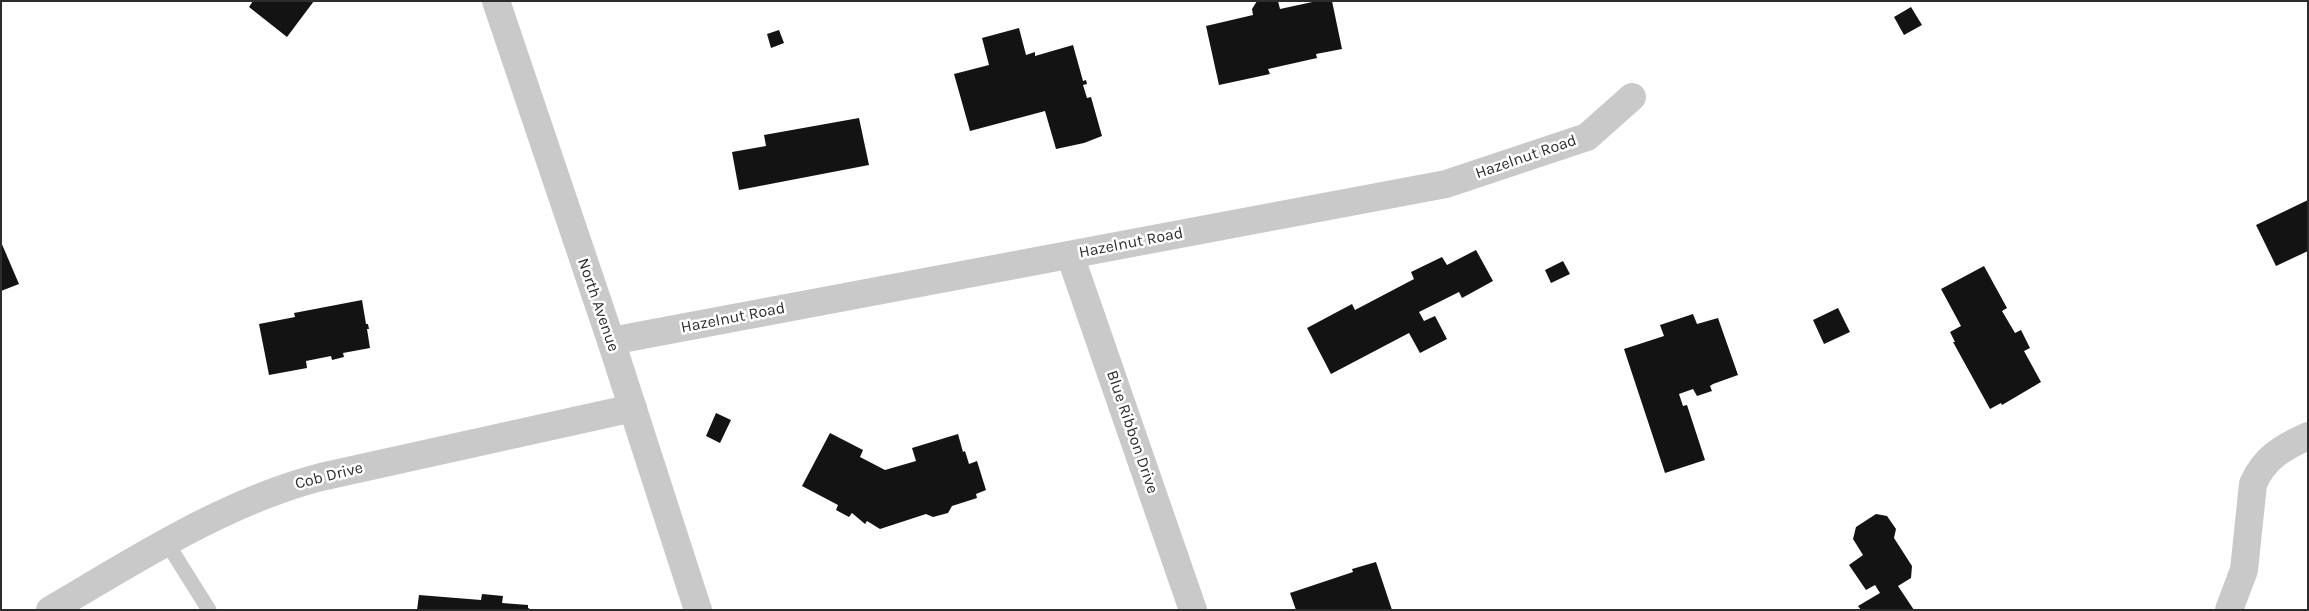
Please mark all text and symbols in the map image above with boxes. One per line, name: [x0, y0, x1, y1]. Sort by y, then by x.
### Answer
street label: Hazelnut Road: [1473, 131, 1579, 183]
street label: Hazelnut Road: [1077, 223, 1185, 263]
street label: North Avenue: [573, 256, 623, 354]
street label: Hazelnut Road: [679, 298, 787, 338]
street label: Blue Ribbon Drive: [1102, 368, 1162, 496]
street label: Cob Drive: [293, 458, 365, 494]

